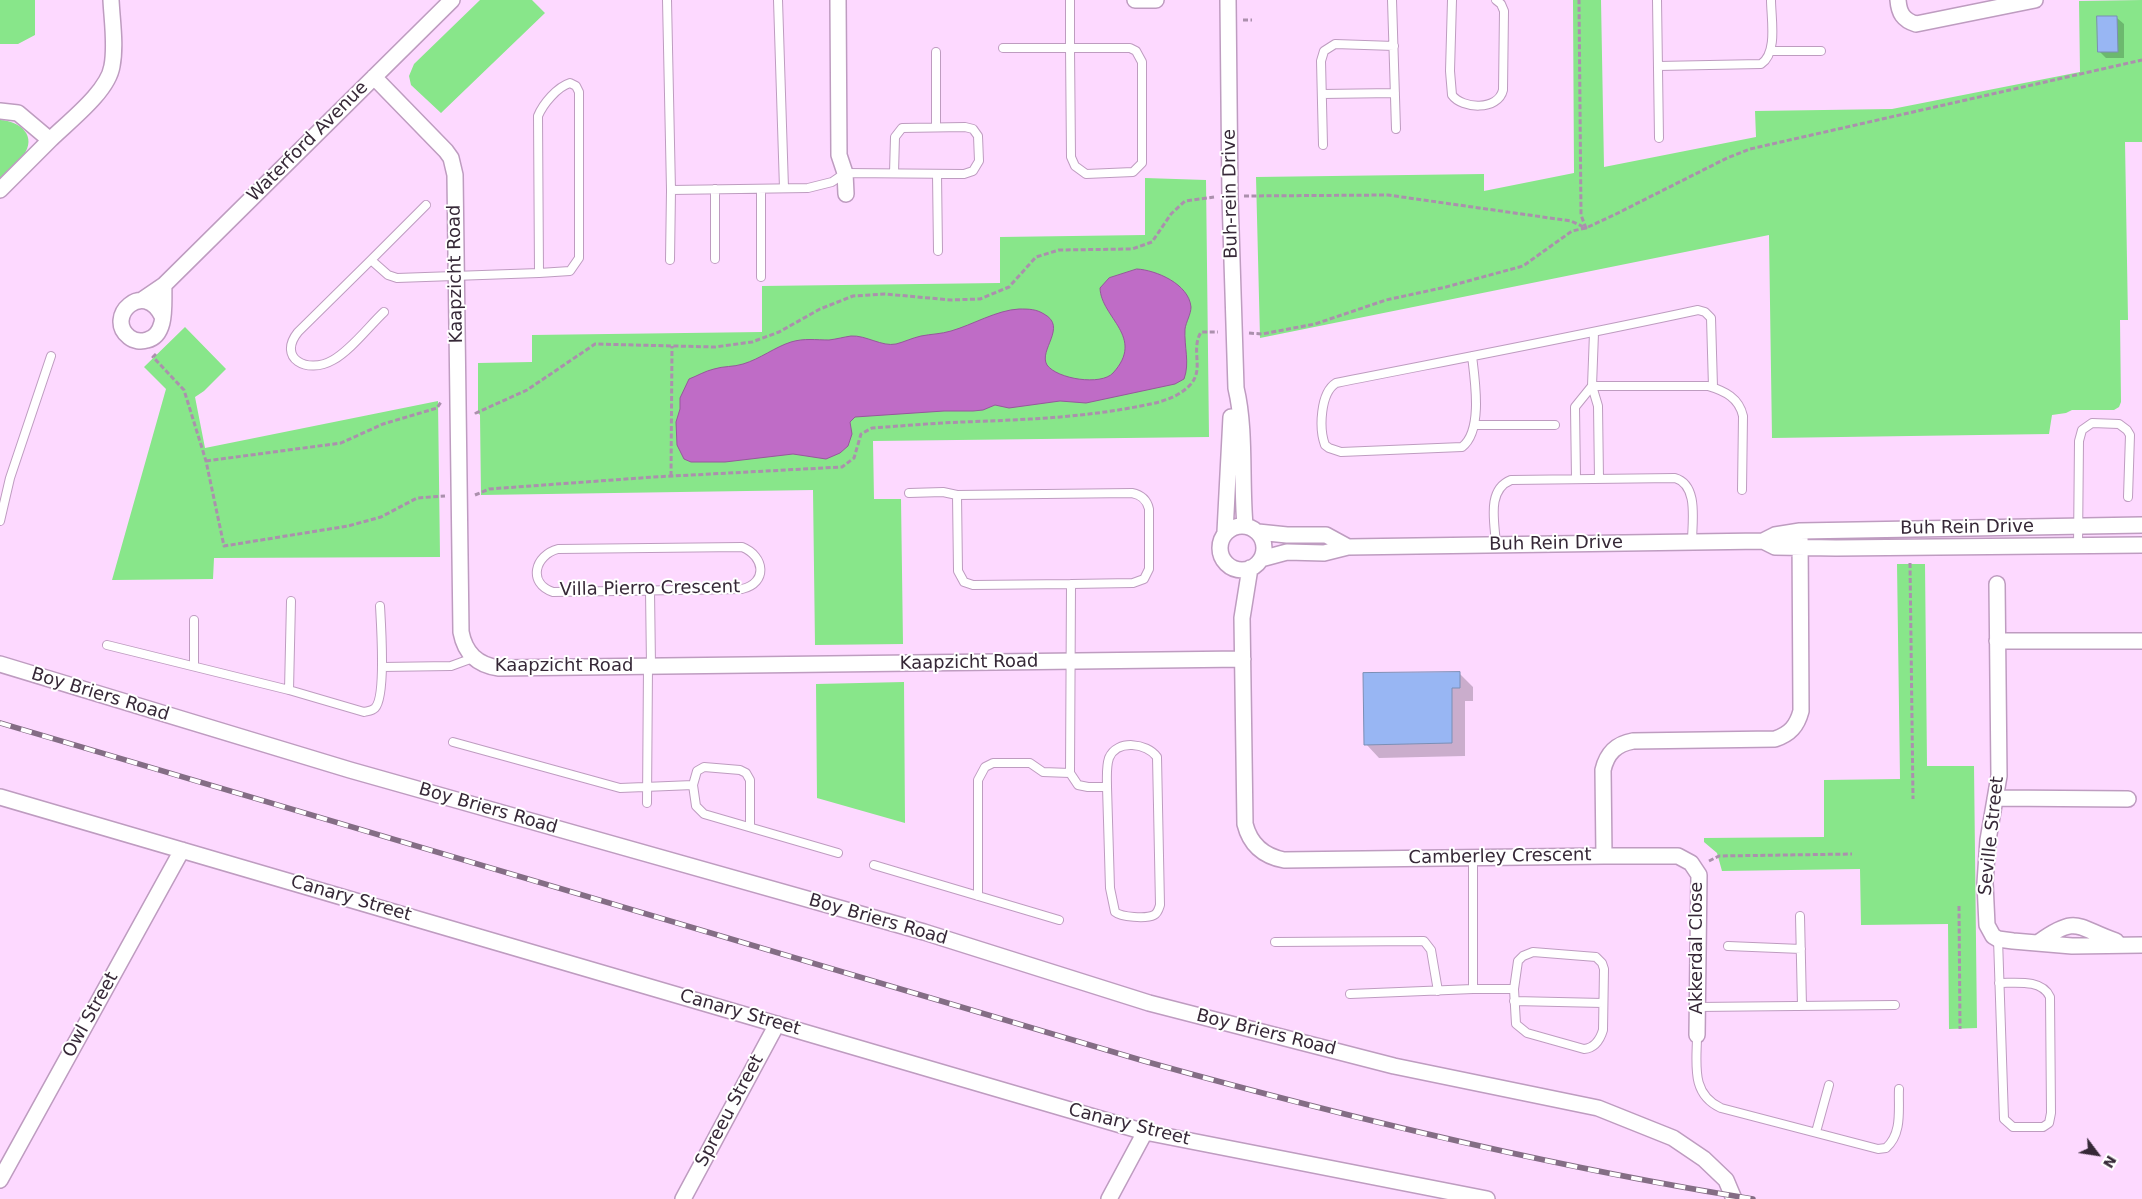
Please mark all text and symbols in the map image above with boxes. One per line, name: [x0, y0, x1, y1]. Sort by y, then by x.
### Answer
street label: Waterford Avenue: [243, 77, 373, 207]
street label: Buh-rein Drive: [1219, 129, 1243, 259]
street label: Kaapzicht Road: [444, 204, 468, 344]
street label: Buh Rein Drive: [1900, 516, 2034, 540]
street label: Buh Rein Drive: [1489, 532, 1623, 556]
street label: Villa Pierro Crescent: [560, 577, 740, 601]
street label: Kaapzicht Road: [899, 651, 1039, 675]
street label: Kaapzicht Road: [495, 655, 633, 677]
street label: Boy Briers Road: [28, 664, 172, 726]
street label: Seville Street: [1975, 775, 2009, 897]
street label: Boy Briers Road: [416, 779, 560, 839]
street label: Camberley Crescent: [1408, 845, 1592, 869]
street label: Canary Street: [288, 871, 414, 927]
street label: Akkerdal Close: [1686, 882, 1708, 1014]
street label: Boy Briers Road: [806, 890, 950, 950]
street label: Owl Street: [59, 969, 123, 1061]
street label: Canary Street: [677, 985, 803, 1041]
street label: Boy Briers Road: [1194, 1005, 1338, 1061]
street label: Spreeu Street: [691, 1051, 769, 1171]
street label: Canary Street: [1066, 1099, 1192, 1151]
north arrow: [2072, 1129, 2122, 1179]
text: N: [2100, 1153, 2120, 1171]

